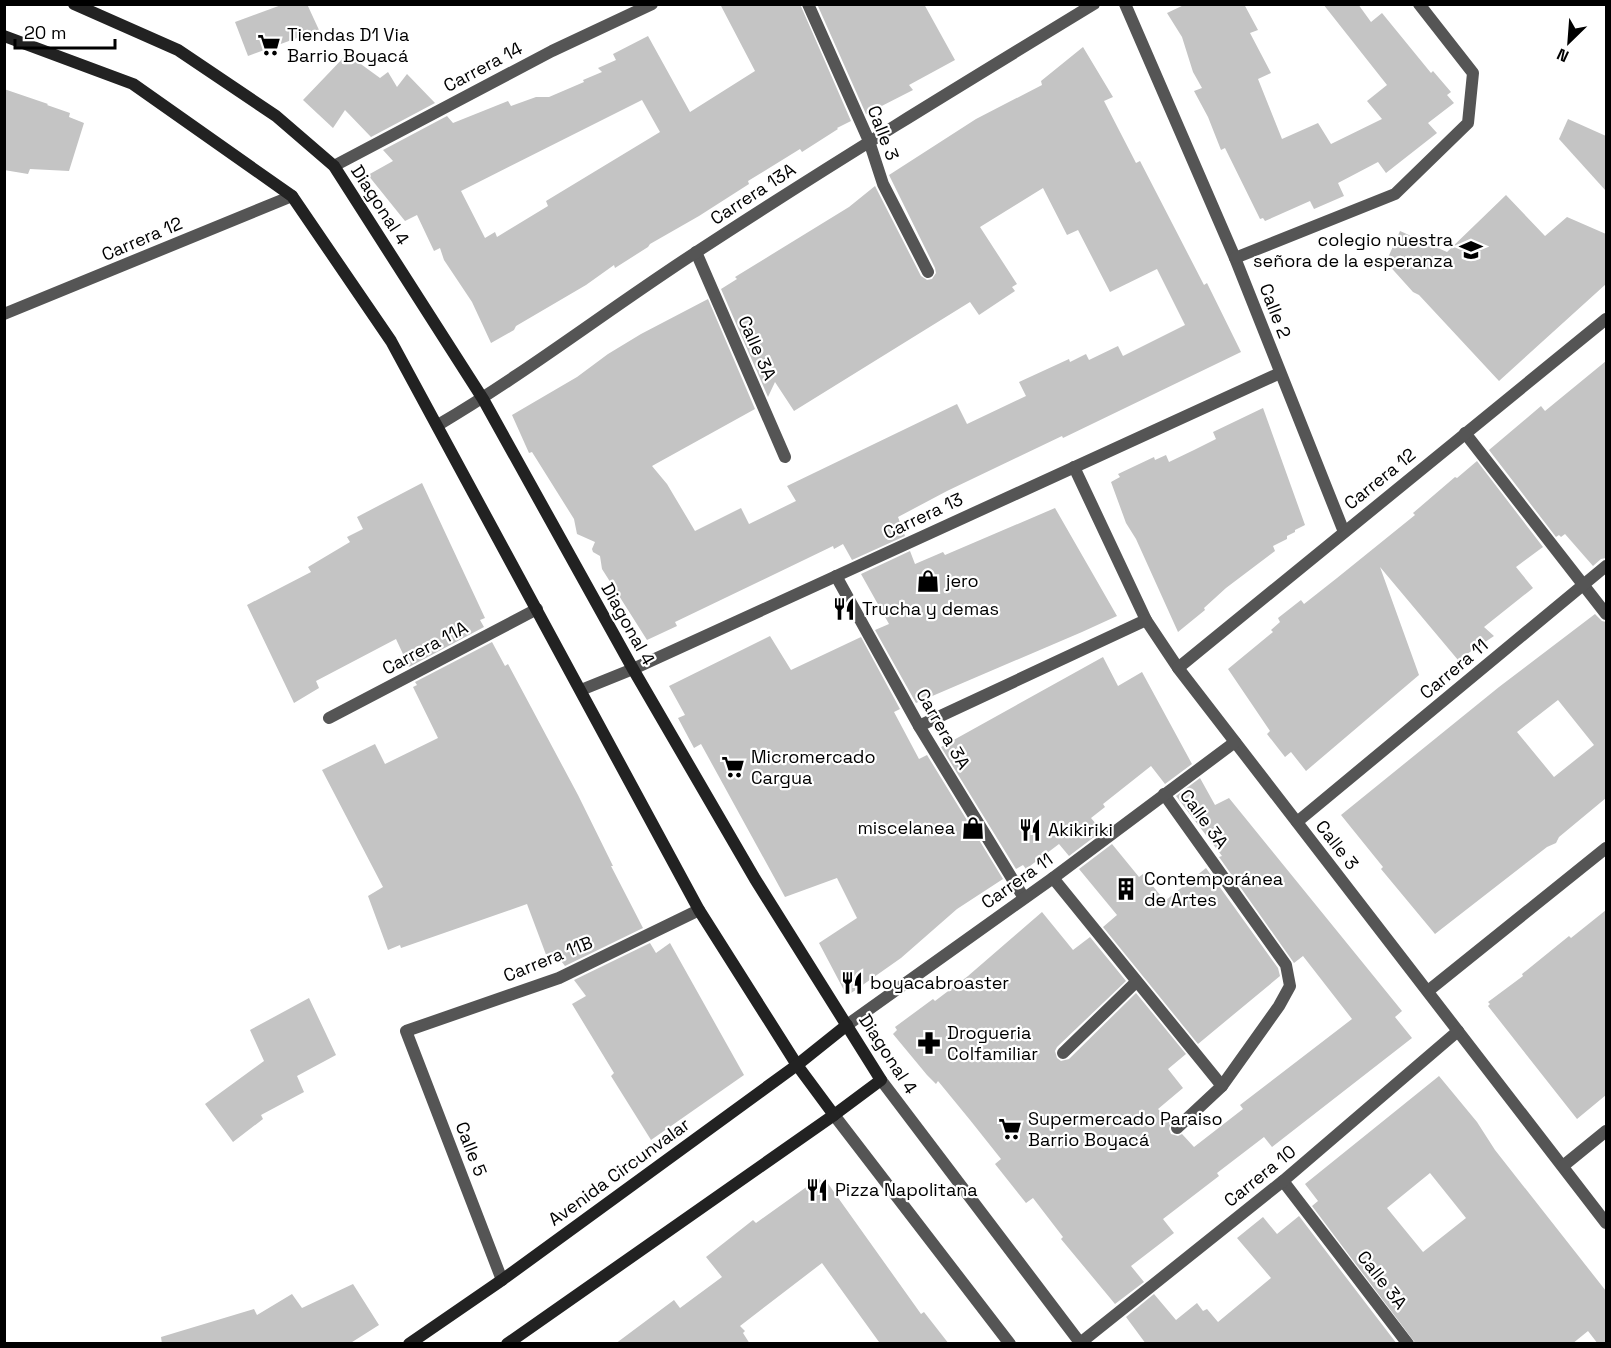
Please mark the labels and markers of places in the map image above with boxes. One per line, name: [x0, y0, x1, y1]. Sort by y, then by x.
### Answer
place label: Tiendas D1 Via Barrio Boyacá: [287, 23, 409, 67]
supermarket icon: Tiendas D1 Via Barrio Boyacá: [256, 32, 282, 58]
place label: colegio nuestra señora de la esperanza: [1253, 228, 1453, 272]
school or university icon: colegio nuestra señora de la esperanza: [1458, 237, 1484, 263]
shop icon: jero: [915, 568, 941, 594]
place label: jero: [945, 569, 979, 592]
restaurant icon: Trucha y demas: [831, 596, 857, 622]
place label: Trucha y demas: [862, 597, 999, 620]
place label: Micromercado Cargua: [751, 745, 876, 789]
supermarket icon: Micromercado Cargua: [720, 754, 746, 780]
shop icon: miscelanea: [960, 815, 986, 841]
place label: miscelanea: [857, 816, 955, 839]
restaurant icon: Akikiriki: [1017, 817, 1043, 843]
place label: Akikiriki: [1048, 818, 1113, 841]
place label: Contemporánea de Artes: [1144, 867, 1283, 911]
building icon: Contemporánea de Artes: [1113, 876, 1139, 902]
restaurant icon: boyacabroaster: [839, 970, 865, 996]
place label: boyacabroaster: [870, 971, 1009, 994]
place label: Drogueria Colfamiliar: [947, 1021, 1038, 1065]
pharmacy icon: Drogueria Colfamiliar: [916, 1030, 942, 1056]
place label: Supermercado Paraiso Barrio Boyacá: [1028, 1107, 1223, 1151]
supermarket icon: Supermercado Paraiso Barrio Boyacá: [997, 1116, 1023, 1142]
restaurant icon: Pizza Napolitana: [804, 1177, 830, 1203]
place label: Pizza Napolitana: [835, 1178, 978, 1201]

